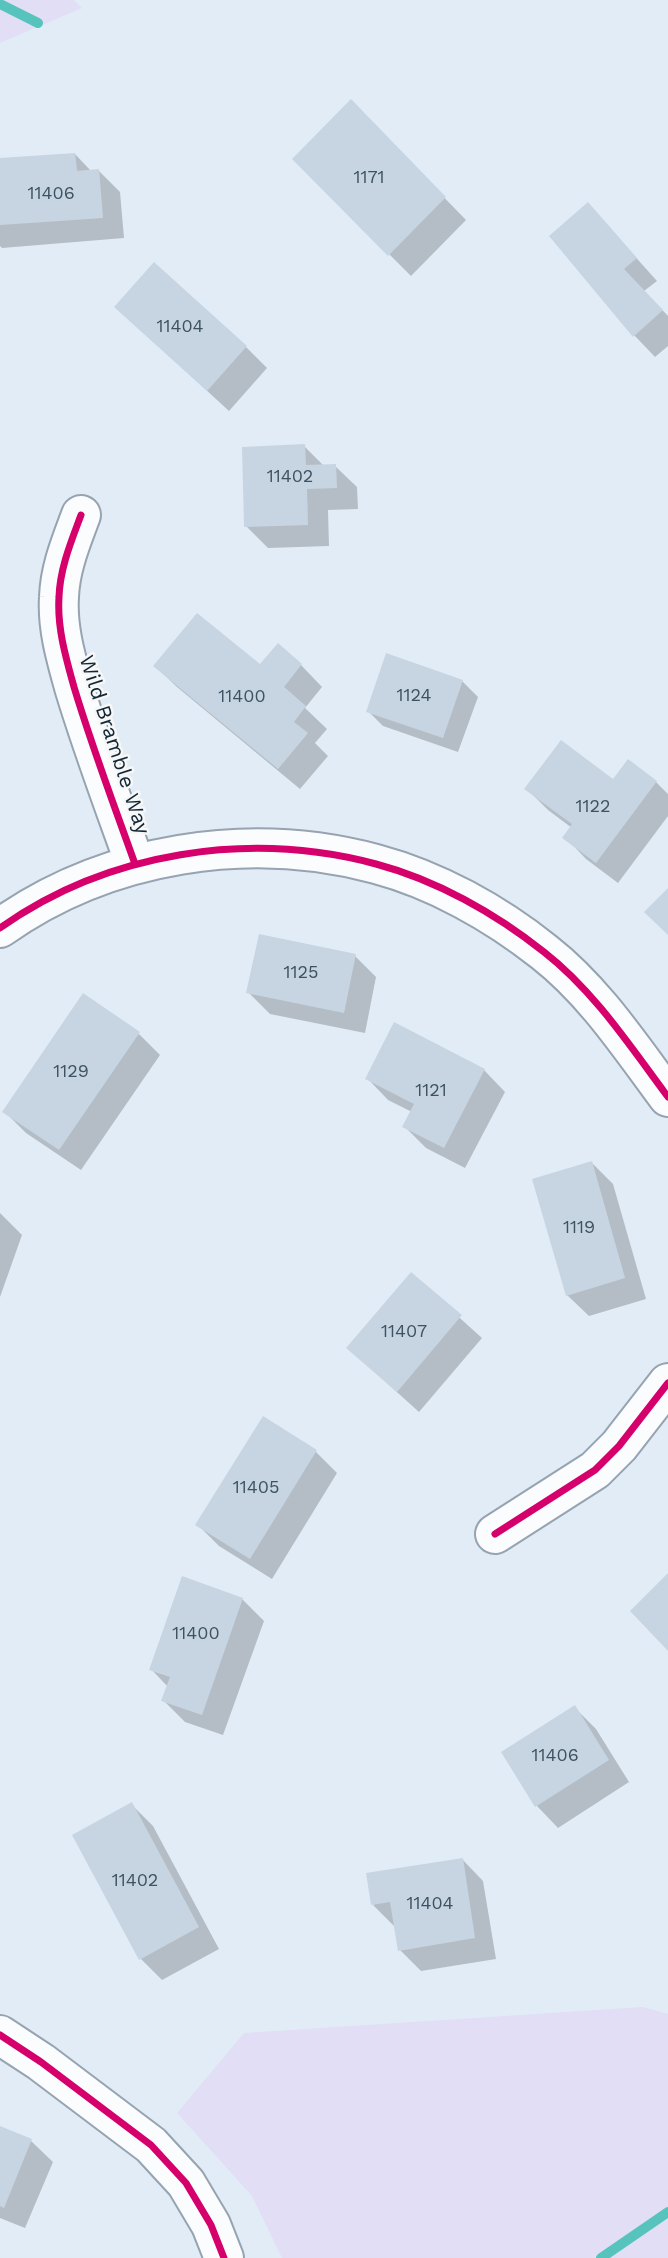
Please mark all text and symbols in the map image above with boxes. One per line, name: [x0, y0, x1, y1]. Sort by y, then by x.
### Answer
house number: 1171: [353, 167, 385, 189]
house number: 11406: [27, 183, 75, 205]
house number: 11404: [156, 316, 204, 338]
house number: 11402: [267, 466, 313, 488]
street label: Wild Bramble Way: [73, 652, 155, 838]
house number: 1124: [397, 685, 431, 707]
house number: 11400: [218, 686, 266, 708]
house number: 1122: [575, 796, 611, 818]
house number: 1125: [283, 962, 319, 984]
house number: 1129: [53, 1061, 89, 1083]
house number: 1121: [415, 1080, 447, 1102]
house number: 1119: [563, 1217, 595, 1239]
house number: 11407: [381, 1321, 427, 1343]
house number: 11405: [233, 1477, 279, 1499]
house number: 11400: [172, 1623, 220, 1645]
house number: 11406: [531, 1745, 579, 1767]
house number: 11402: [112, 1870, 158, 1892]
house number: 11404: [406, 1893, 454, 1915]

